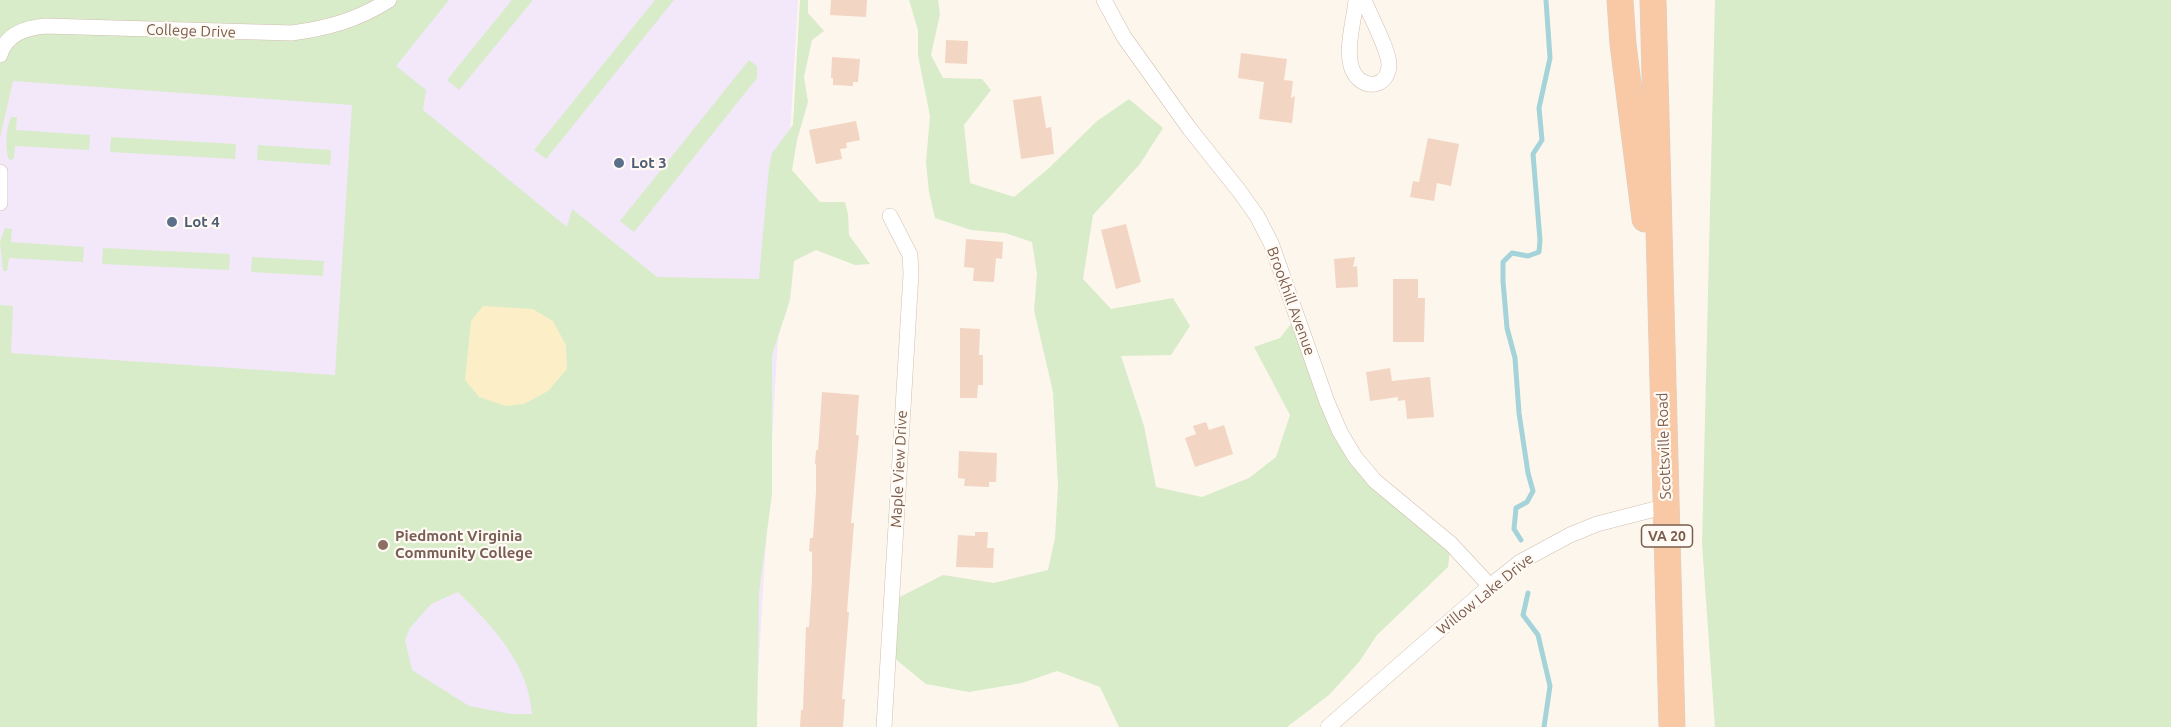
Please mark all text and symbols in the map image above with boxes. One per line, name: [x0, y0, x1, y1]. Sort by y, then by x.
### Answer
street label: College Drive: [146, 20, 236, 42]
place label: Lot 3: [631, 154, 667, 172]
marker: Lot 3: [612, 156, 626, 170]
place label: Lot 4: [184, 213, 220, 231]
marker: Lot 4: [165, 215, 179, 229]
street label: Brookhill Avenue: [1263, 244, 1319, 358]
street label: Scottsville Road: [1653, 392, 1675, 500]
street label: Maple View Drive: [887, 410, 911, 528]
road number: VA 20: [1642, 525, 1692, 547]
place label: Piedmont Virginia Community College: [395, 527, 533, 562]
marker: Piedmont Virginia Community College: [376, 538, 390, 552]
street label: Willow Lake Drive: [1433, 549, 1537, 639]

